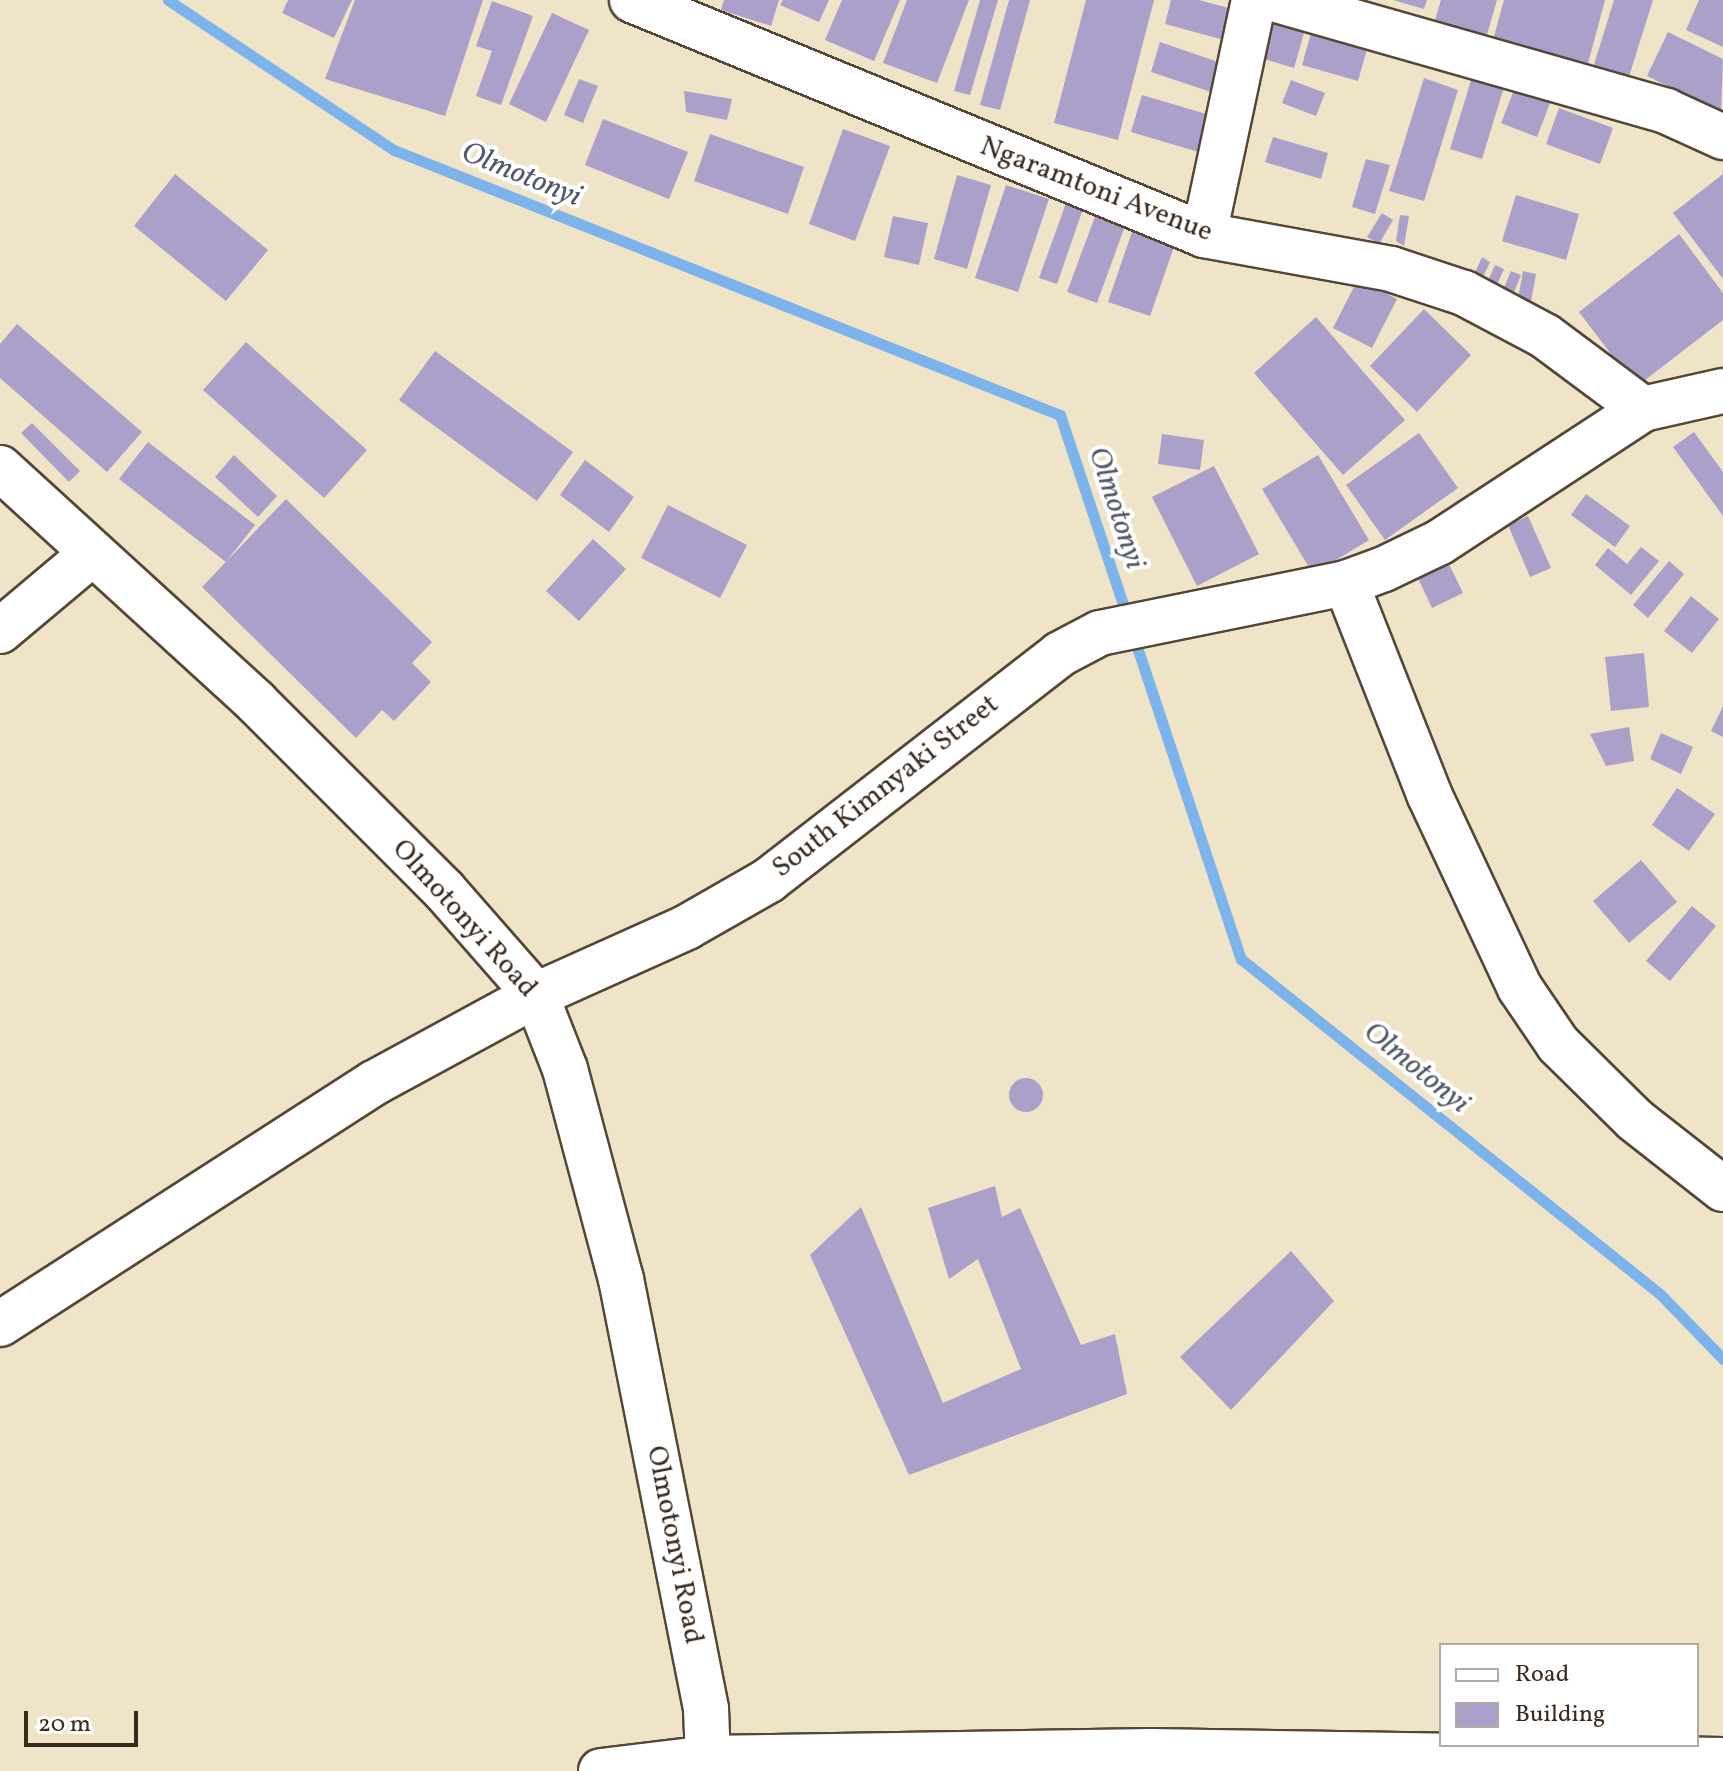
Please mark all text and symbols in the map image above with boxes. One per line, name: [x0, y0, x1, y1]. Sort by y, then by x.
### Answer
street label: Ngaramtoni Avenue: [975, 130, 1217, 250]
water label: Olmotonyi: [456, 135, 586, 215]
water label: Olmotonyi: [1079, 443, 1153, 573]
street label: South Kimnyaki Street: [766, 688, 1006, 886]
street label: Olmotonyi Road: [384, 833, 544, 1005]
water label: Olmotonyi: [1356, 1014, 1476, 1122]
street label: Olmotonyi Road: [638, 1443, 710, 1647]
legend: [1439, 1643, 1699, 1747]
text: Road: [1515, 1658, 1569, 1692]
scale bar: [28, 1695, 142, 1745]
text: Building: [1515, 1698, 1605, 1732]
text: 20 m: [38, 1708, 91, 1742]

